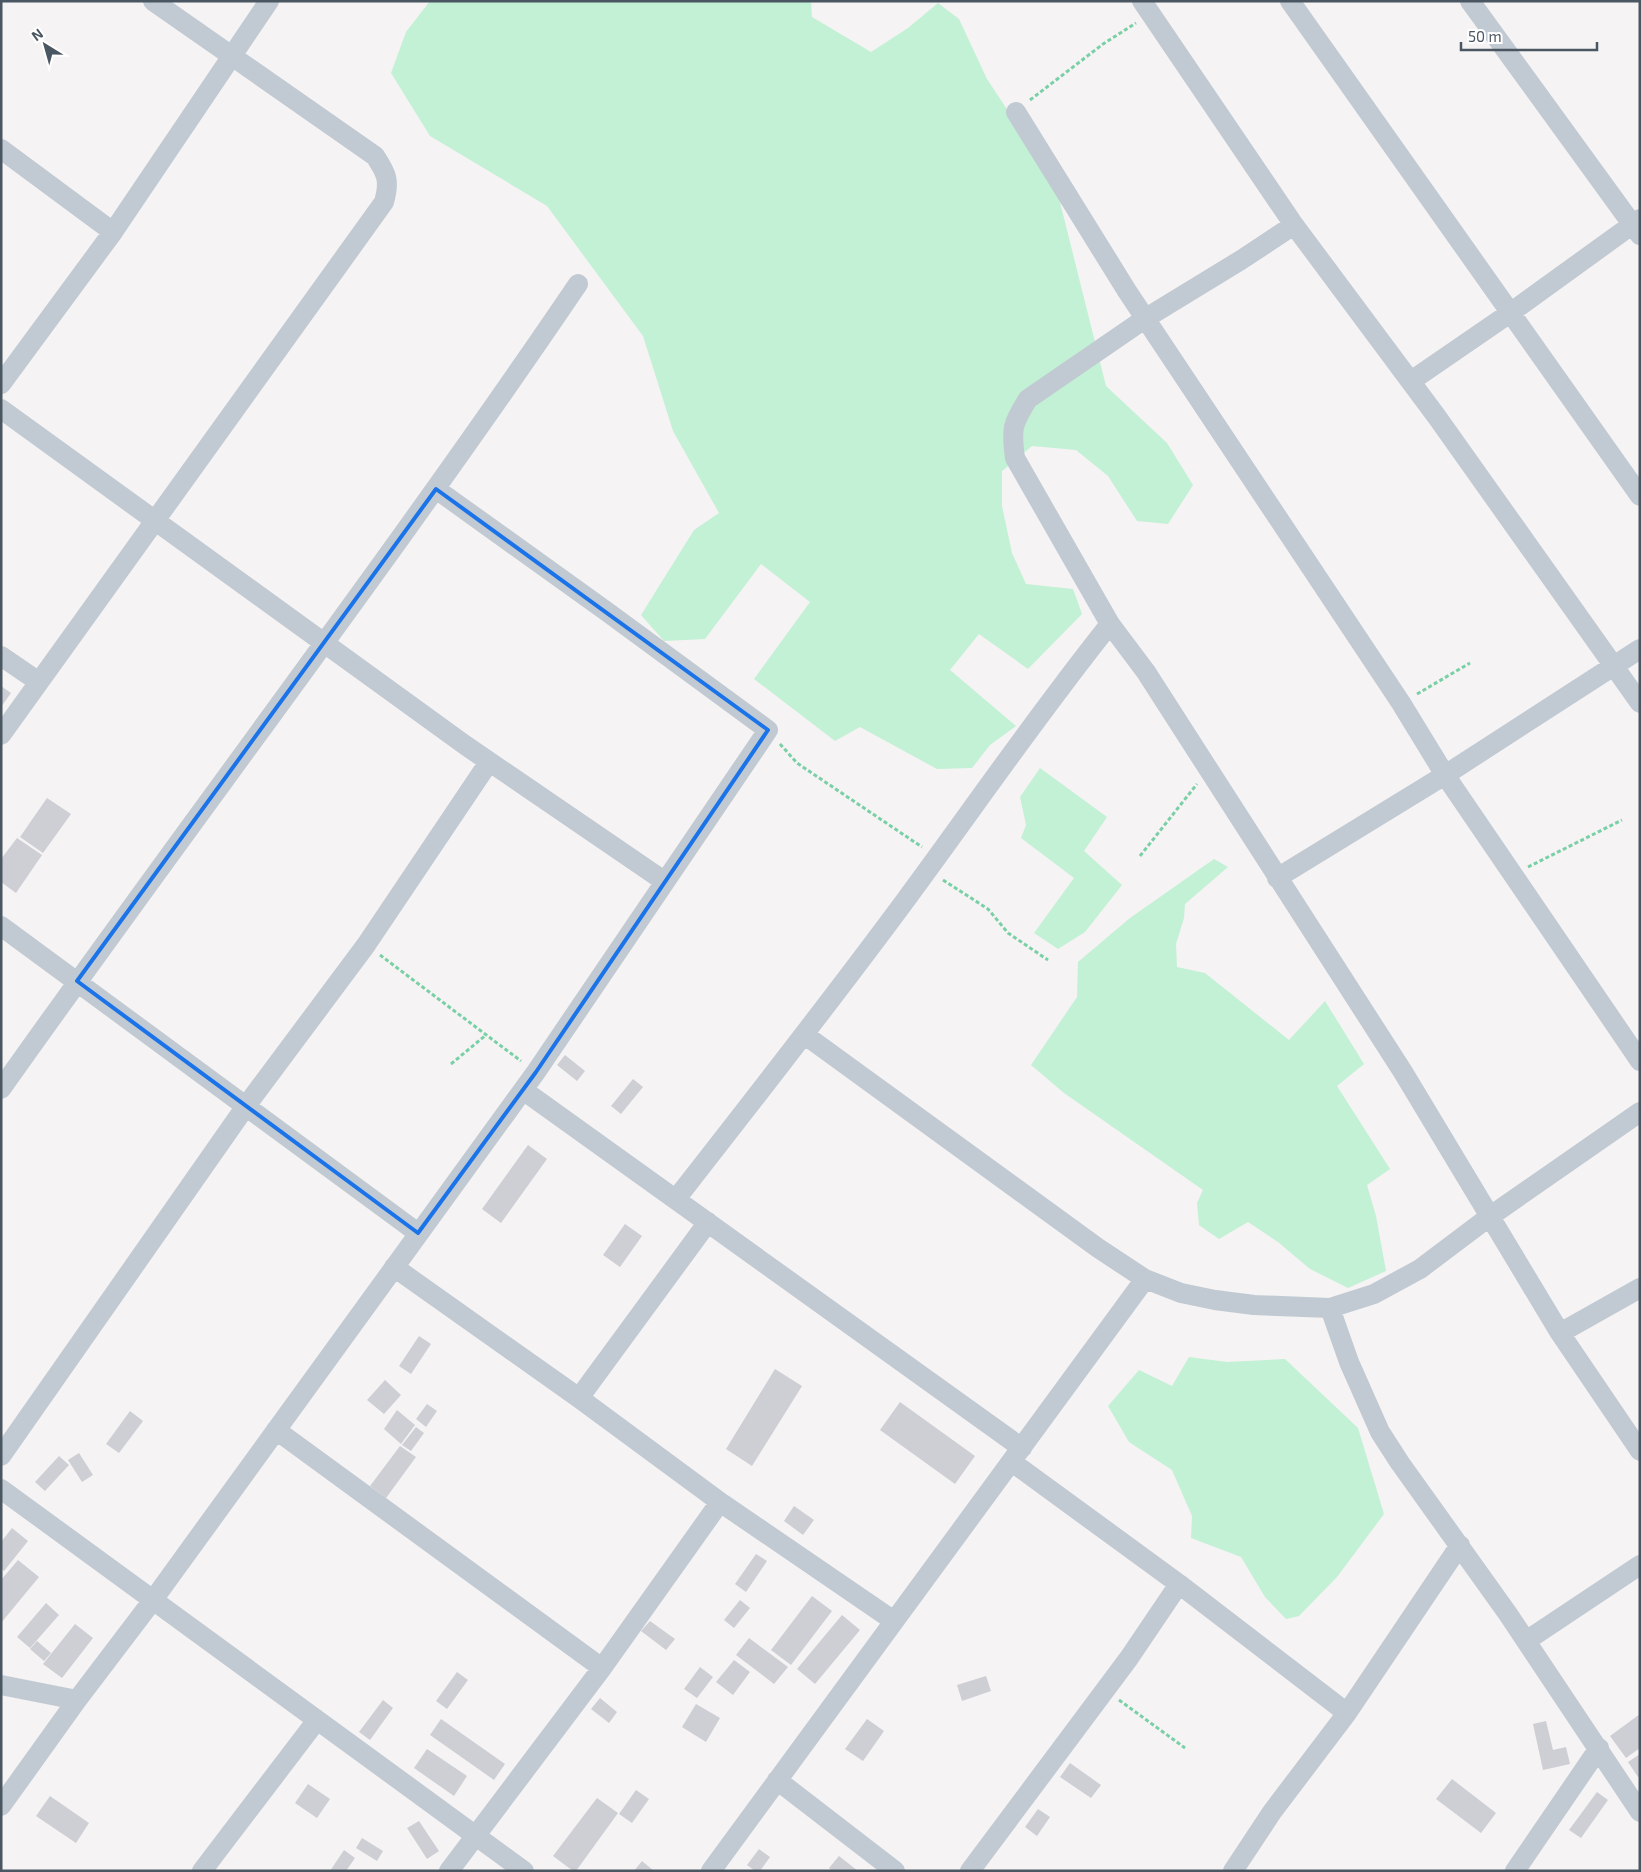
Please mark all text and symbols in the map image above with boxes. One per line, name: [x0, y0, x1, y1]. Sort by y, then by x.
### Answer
north arrow: [20, 20, 70, 70]
scale bar: [1461, 20, 1597, 52]
text: N: [28, 24, 46, 44]
text: 50 m: [1468, 27, 1502, 45]

